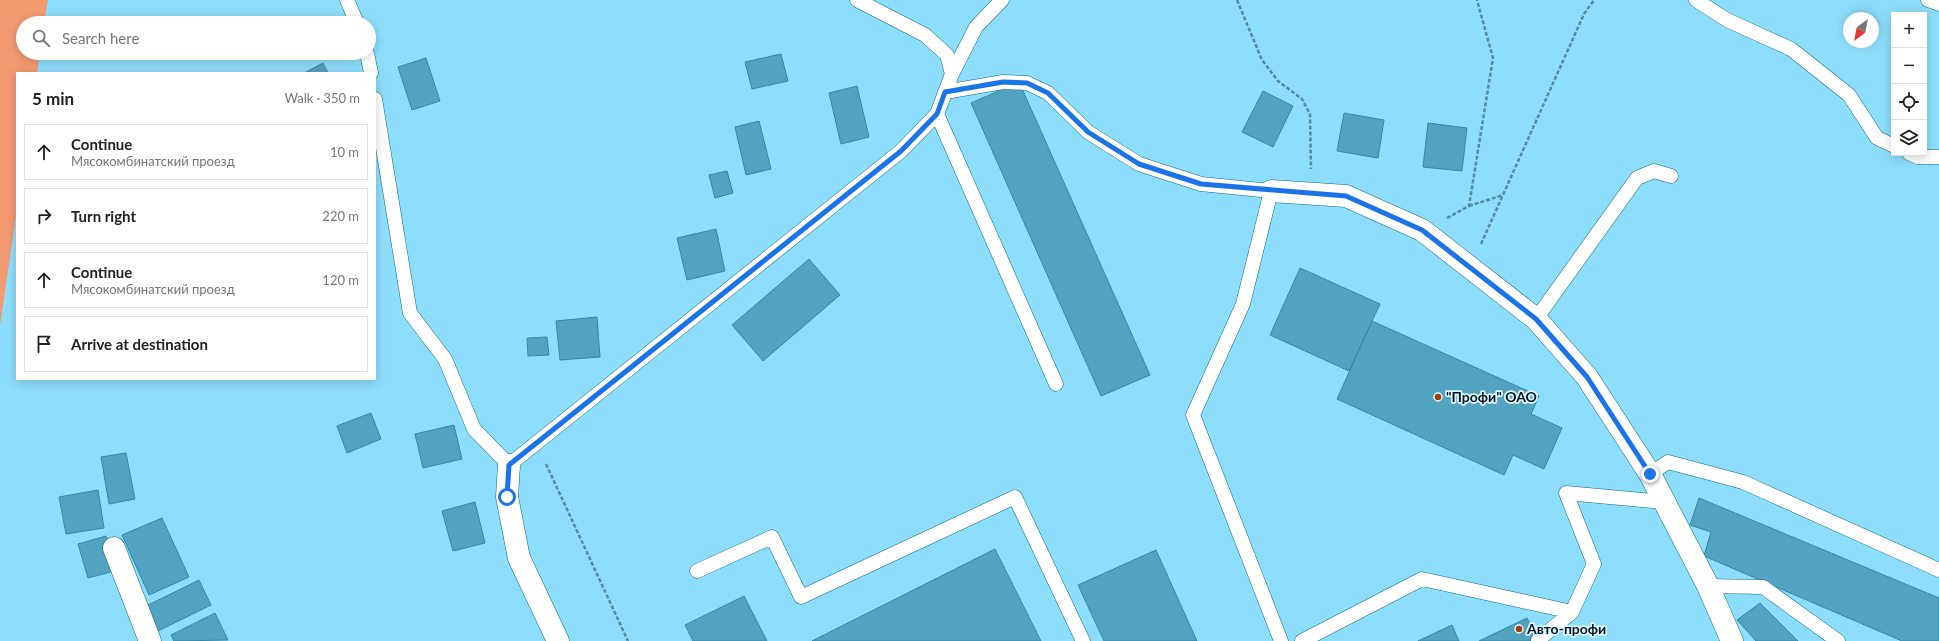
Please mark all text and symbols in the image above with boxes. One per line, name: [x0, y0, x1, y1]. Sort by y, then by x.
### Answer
north arrow: [1843, 12, 1879, 48]
map controls: [1891, 12, 1927, 156]
button: +: [1891, 12, 1927, 48]
search box: [16, 16, 376, 60]
icon: search: [30, 27, 52, 49]
text: Search here: [62, 29, 139, 47]
button: −: [1891, 48, 1927, 84]
button: locate: [1891, 84, 1927, 120]
text: 5 min: [32, 88, 74, 109]
text: Walk · 350 m: [284, 90, 360, 106]
button: layers: [1891, 120, 1927, 156]
text: Continue: [71, 135, 132, 153]
icon: ahead: [33, 141, 55, 163]
text: 10 m: [330, 144, 359, 160]
text: Мясокомбинатский проезд: [71, 153, 235, 169]
icon: right: [33, 205, 55, 227]
text: Turn right: [71, 207, 136, 225]
text: 220 m: [322, 208, 359, 224]
text: Continue: [71, 263, 132, 281]
icon: ahead: [33, 269, 55, 291]
text: 120 m: [322, 272, 359, 288]
text: Мясокомбинатский проезд: [71, 281, 235, 297]
icon: arrive: [33, 333, 55, 355]
text: Arrive at destination: [71, 335, 208, 353]
place label: "Профи" ОАО: [1446, 388, 1537, 405]
marker: "Профи" ОАО: [1433, 392, 1443, 402]
route end: [1641, 465, 1659, 483]
route start: [498, 488, 516, 506]
place label: Авто-профи: [1526, 620, 1606, 637]
marker: Авто-профи: [1514, 624, 1524, 634]

